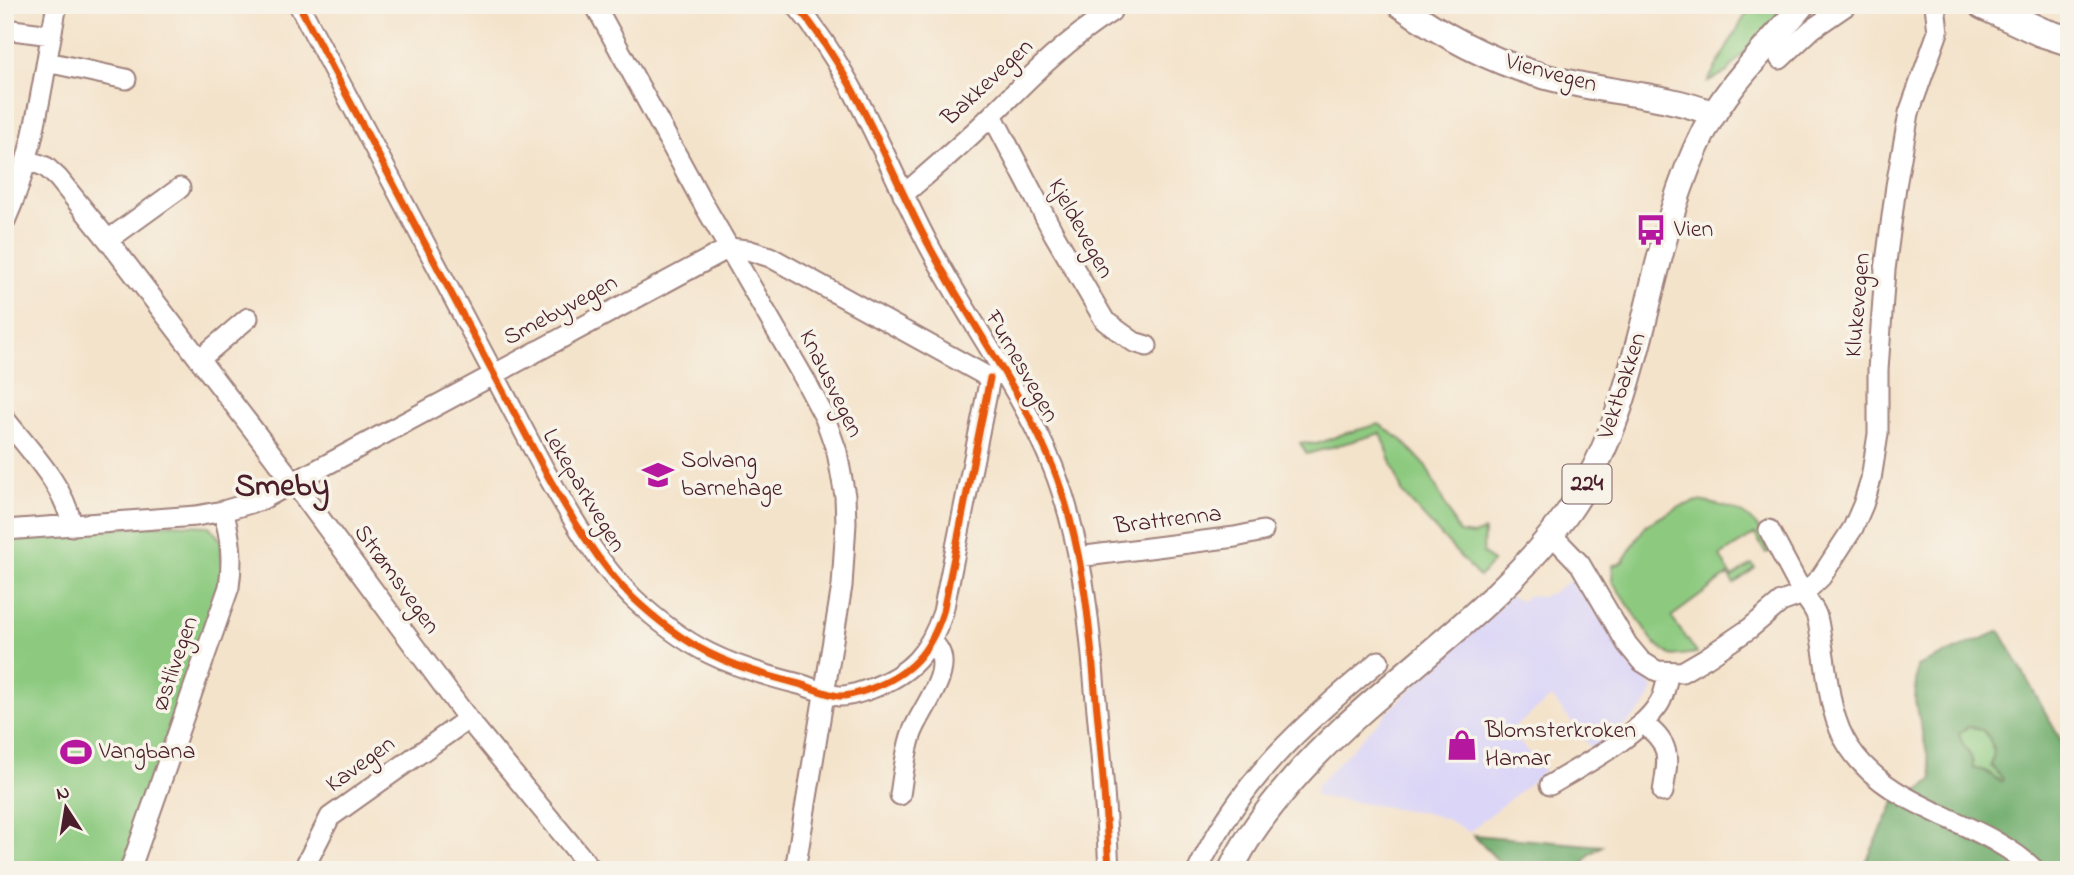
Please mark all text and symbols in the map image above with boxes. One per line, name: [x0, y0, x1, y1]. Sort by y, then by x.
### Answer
street label: Bakkevegen: [933, 31, 1042, 136]
street label: Vienvegen: [1500, 45, 1601, 103]
street label: Kjeldevegen: [1038, 173, 1122, 285]
bus stop icon: Vien: [1634, 213, 1668, 247]
place label: Vien: [1673, 213, 1713, 248]
street label: Klukevegen: [1837, 251, 1881, 359]
street label: Smebyvegen: [498, 266, 625, 357]
street label: Furnesvegen: [974, 304, 1067, 429]
street label: Knausvegen: [789, 324, 871, 444]
street label: Vektbakken: [1589, 328, 1657, 445]
street label: Lekeparkvegen: [532, 422, 634, 560]
place label: Solvang barnehage: [681, 444, 783, 507]
school or university icon: Solvang barnehage: [641, 458, 675, 492]
district label: Smeby: [235, 464, 329, 512]
road number: 224: [1562, 464, 1612, 504]
street label: Brattrenna: [1112, 497, 1223, 545]
street label: Strømsvegen: [344, 518, 448, 642]
street label: Østlivegen: [143, 612, 209, 716]
place label: Blomsterkroken Hamar: [1484, 714, 1636, 777]
street label: Kavegen: [319, 728, 403, 802]
shop icon: Blomsterkroken Hamar: [1445, 728, 1479, 762]
sports icon: Vangbana: [59, 735, 93, 769]
place label: Vangbana: [98, 735, 195, 770]
north arrow: [32, 774, 102, 844]
text: N: [54, 779, 72, 808]

